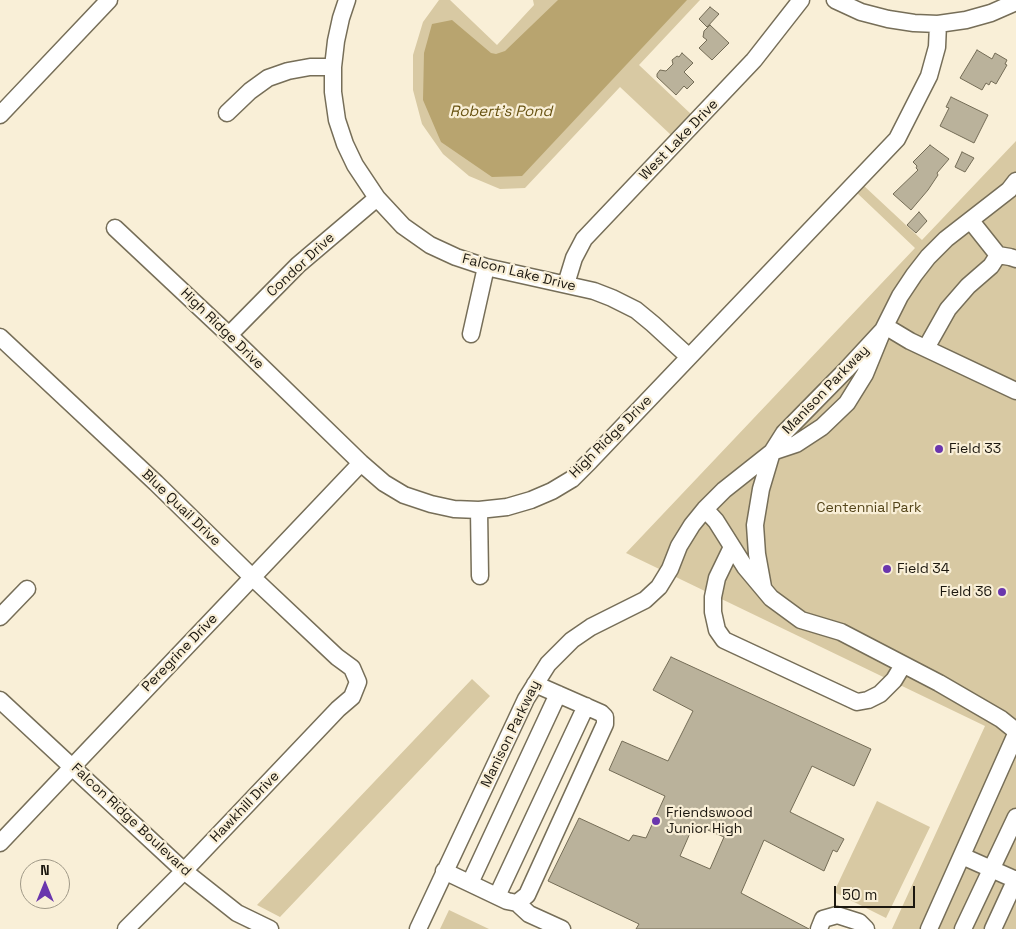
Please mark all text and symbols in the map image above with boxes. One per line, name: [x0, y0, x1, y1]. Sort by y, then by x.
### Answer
street label: West Lake Drive: [636, 96, 722, 184]
water label: Robert's Pond: [450, 103, 552, 121]
street label: Condor Drive: [264, 229, 338, 301]
street label: Falcon Lake Drive: [460, 251, 578, 295]
street label: High Ridge Drive: [177, 285, 267, 373]
street label: Manison Parkway: [779, 342, 873, 438]
street label: High Ridge Drive: [566, 392, 656, 482]
place label: Field 33: [949, 441, 1001, 457]
marker: Field 33: [933, 443, 945, 455]
street label: Blue Quail Drive: [138, 466, 224, 550]
park label: Centennial Park: [817, 500, 921, 516]
place label: Field 34: [897, 561, 950, 577]
marker: Field 34: [881, 563, 893, 575]
place label: Field 36: [940, 584, 992, 600]
marker: Field 36: [996, 586, 1008, 598]
street label: Peregrine Drive: [139, 611, 221, 695]
street label: Manison Parkway: [478, 678, 544, 790]
street label: Falcon Ridge Boulevard: [68, 760, 194, 880]
street label: Hawkhill Drive: [207, 768, 283, 846]
place label: Friendswood Junior High: [666, 805, 753, 838]
marker: Friendswood Junior High: [650, 815, 662, 827]
north arrow: [20, 859, 70, 909]
text: N: [40, 861, 50, 879]
scale bar: [836, 876, 917, 908]
text: 50 m: [842, 885, 877, 904]

